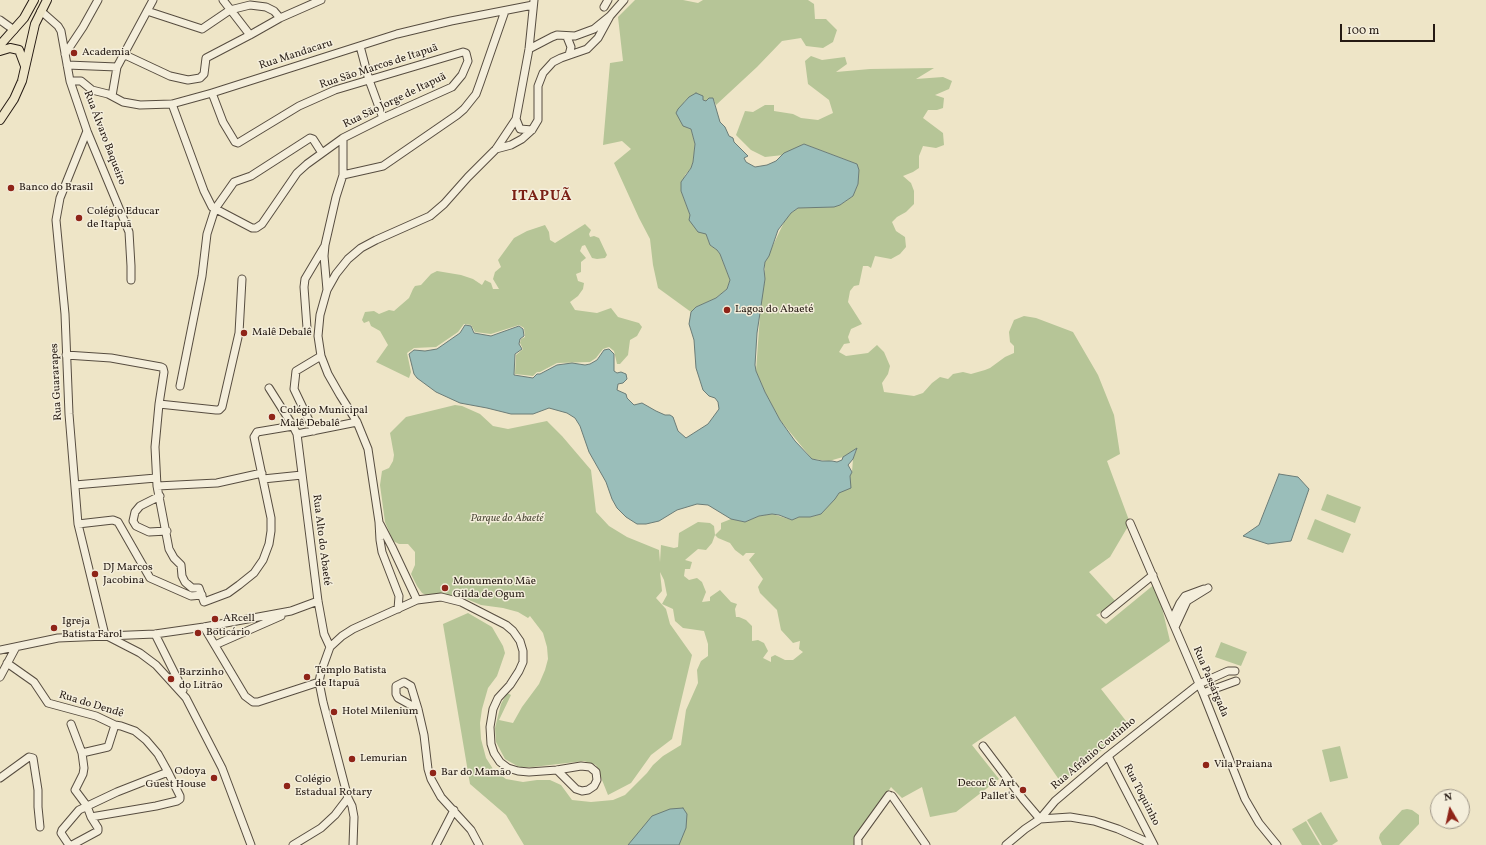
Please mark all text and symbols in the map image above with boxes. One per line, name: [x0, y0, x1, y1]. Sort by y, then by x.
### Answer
scale bar: [1342, 16, 1437, 42]
text: 100 m: [1347, 23, 1379, 39]
street label: Rua Mandacaru: [258, 37, 334, 73]
street label: Rua São Marcos de Itapuã: [318, 42, 440, 92]
place label: Academia: [82, 46, 130, 60]
marker: Academia: [69, 48, 79, 58]
street label: Rua São Jorge de Itapuã: [341, 70, 449, 132]
street label: Rua Álvaro Baqueiro: [80, 89, 128, 187]
place label: Banco do Brasil: [19, 181, 93, 195]
marker: Banco do Brasil: [6, 183, 16, 193]
district label: ITAPUÃ: [512, 188, 572, 206]
place label: Colégio Educar de Itapuã: [87, 205, 159, 231]
marker: Colégio Educar de Itapuã: [74, 213, 84, 223]
place label: Lagoa do Abaeté: [735, 303, 813, 317]
marker: Lagoa do Abaeté: [722, 305, 732, 315]
place label: Malê Debalê: [252, 326, 312, 340]
marker: Malê Debalê: [239, 328, 249, 338]
street label: Rua Guararapes: [48, 343, 66, 421]
place label: Colégio Municipal Malê Debalê: [280, 404, 368, 430]
marker: Colégio Municipal Malê Debalê: [267, 412, 277, 422]
street label: Rua Alto do Abaeté: [309, 494, 333, 586]
park label: Parque do Abaeté: [470, 512, 544, 526]
place label: DJ Marcos Jacobina: [103, 561, 153, 587]
marker: DJ Marcos Jacobina: [90, 569, 100, 579]
place label: Monumento Mãe Gilda de Ogum: [453, 575, 536, 601]
marker: Monumento Mãe Gilda de Ogum: [440, 583, 450, 593]
place label: ARcell: [223, 612, 255, 626]
marker: ARcell: [210, 614, 220, 624]
place label: Igreja Batista Farol: [62, 615, 122, 641]
marker: Igreja Batista Farol: [49, 623, 59, 633]
place label: Boticário: [206, 626, 250, 640]
marker: Boticário: [193, 628, 203, 638]
street label: Rua Passárgada: [1189, 645, 1231, 719]
place label: Templo Batista de Itapuã: [315, 664, 387, 690]
place label: Barzinho do Litrão: [179, 666, 224, 692]
marker: Templo Batista de Itapuã: [302, 672, 312, 682]
marker: Barzinho do Litrão: [166, 674, 176, 684]
street label: Rua do Dendê: [57, 689, 125, 721]
place label: Hotel Milenium: [342, 705, 418, 719]
marker: Hotel Milenium: [329, 707, 339, 717]
street label: Rua Afrânio Coutinho: [1049, 715, 1139, 793]
place label: Lemurian: [360, 752, 407, 766]
marker: Lemurian: [347, 754, 357, 764]
place label: Vila Praiana: [1214, 758, 1273, 772]
marker: Vila Praiana: [1201, 760, 1211, 770]
street label: Rua Toquinho: [1120, 762, 1162, 828]
place label: Odoya Guest House: [146, 765, 206, 791]
place label: Bar do Mamão: [441, 766, 511, 780]
marker: Bar do Mamão: [428, 768, 438, 778]
marker: Odoya Guest House: [209, 773, 219, 783]
place label: Colégio Estadual Rotary: [295, 773, 372, 799]
place label: Decor & Art Pallet's: [958, 777, 1015, 803]
marker: Colégio Estadual Rotary: [282, 781, 292, 791]
marker: Decor & Art Pallet's: [1018, 785, 1028, 795]
north arrow: [1430, 789, 1470, 829]
text: N: [1443, 790, 1453, 806]

